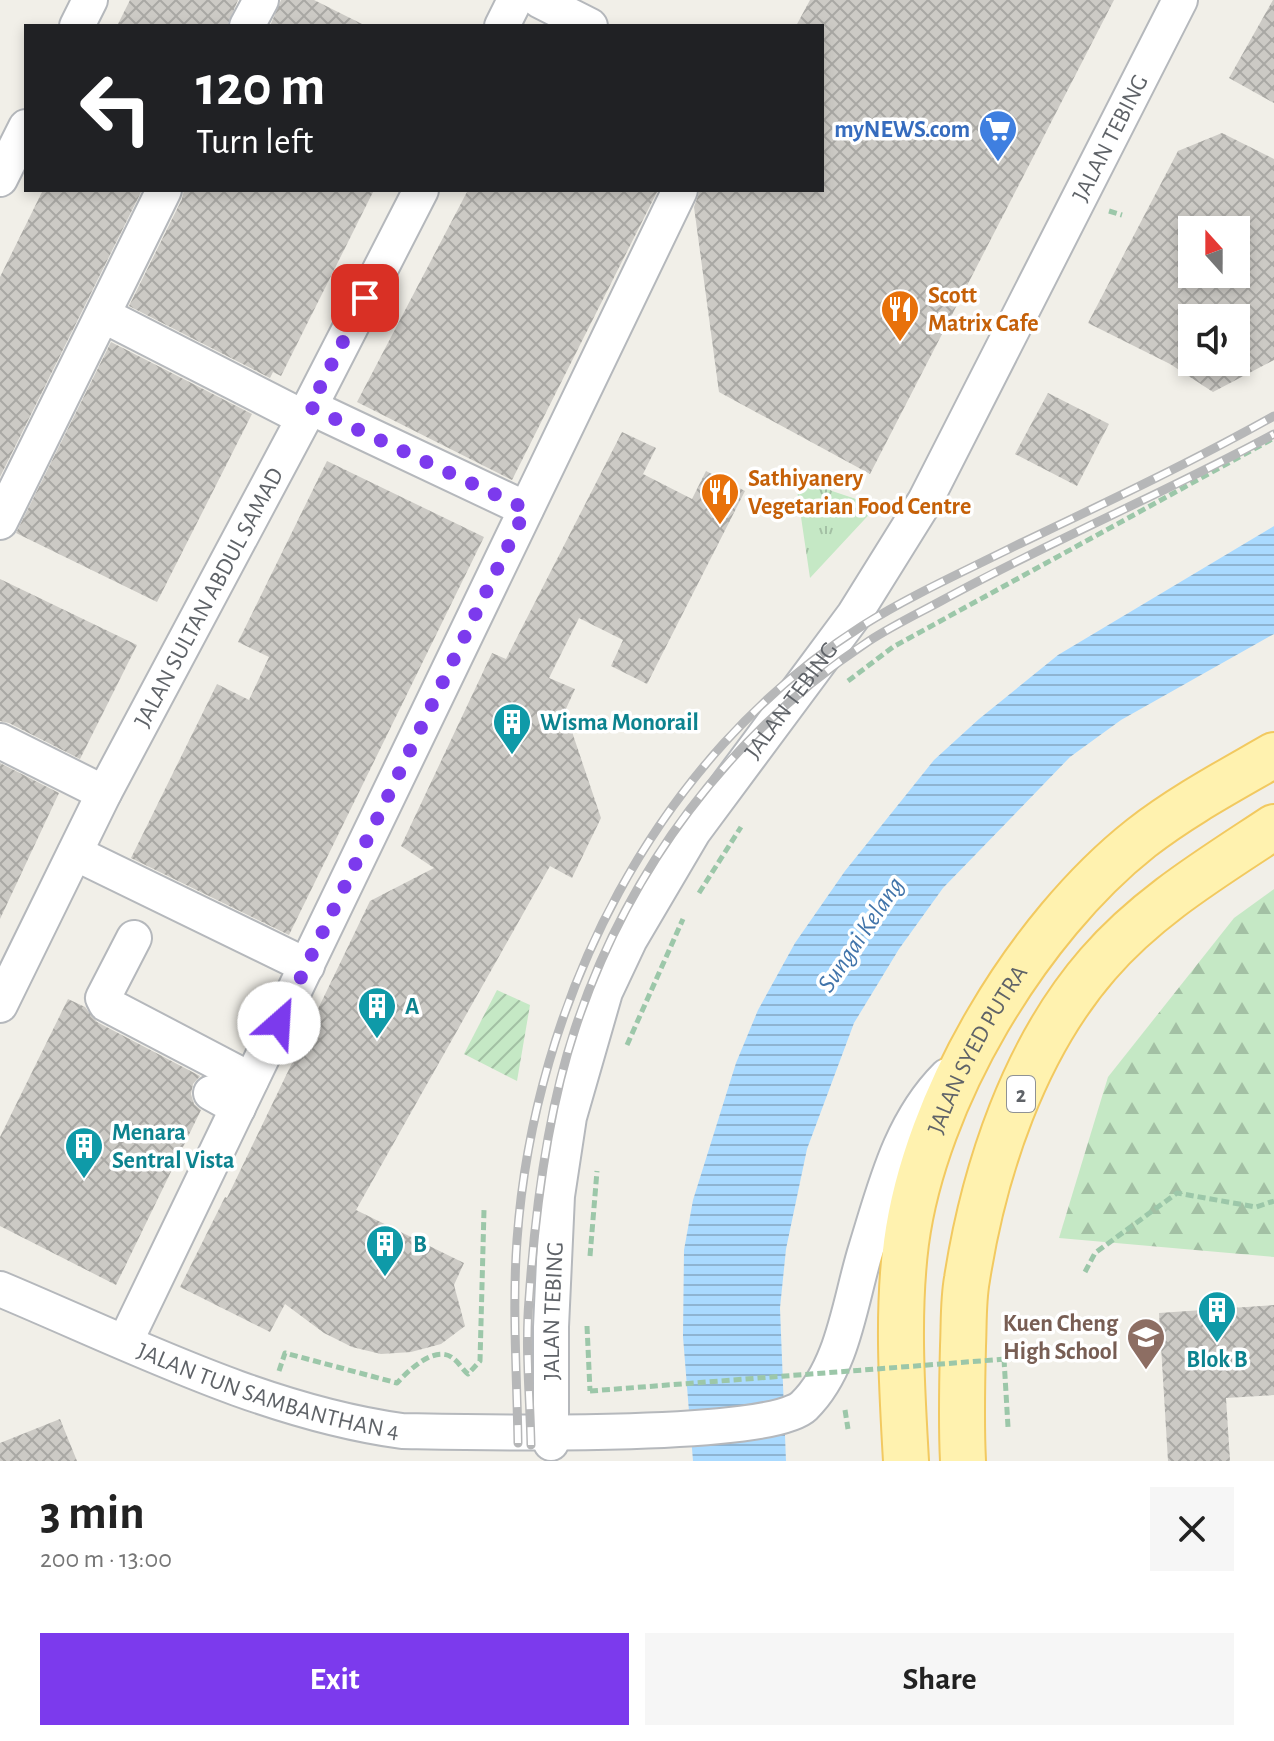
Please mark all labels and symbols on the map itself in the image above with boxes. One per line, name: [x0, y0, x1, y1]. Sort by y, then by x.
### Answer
street label: JALAN TEBING: [1069, 71, 1153, 205]
supermarket icon: myNEWS.com: [977, 108, 1019, 163]
place label: myNEWS.com: [834, 118, 970, 142]
north arrow: [1178, 216, 1250, 288]
pin: [331, 264, 399, 332]
place label: Scott Matrix Cafe: [928, 284, 1039, 336]
restaurant icon: Scott Matrix Cafe: [879, 288, 921, 343]
street label: JALAN SULTAN ABDUL SAMAD: [130, 464, 288, 731]
place label: Sathiyanery Vegetarian Food Centre: [748, 467, 971, 519]
restaurant icon: Sathiyanery Vegetarian Food Centre: [699, 471, 741, 526]
street label: JALAN TEBING: [741, 638, 843, 764]
building icon: Wisma Monorail: [491, 701, 533, 756]
place label: Wisma Monorail: [540, 711, 699, 735]
water label: Sungai Kelang: [813, 872, 909, 997]
street label: JALAN SYED PUTRA: [924, 961, 1032, 1137]
position arrow: [237, 981, 321, 1065]
building icon: A: [356, 985, 398, 1040]
place label: A: [405, 995, 420, 1019]
road number: 2: [1007, 1076, 1035, 1112]
place label: Menara Sentral Vista: [112, 1121, 235, 1173]
building icon: Menara Sentral Vista: [63, 1125, 105, 1180]
building icon: B: [364, 1223, 406, 1278]
place label: B: [413, 1233, 427, 1257]
street label: JALAN TEBING: [540, 1241, 568, 1380]
building icon: Blok B: [1196, 1289, 1238, 1344]
place label: Kuen Cheng High School: [1003, 1312, 1119, 1364]
school or university icon: Kuen Cheng High School: [1125, 1316, 1167, 1371]
street label: JALAN TUN SAMBANTHAN 4: [134, 1339, 401, 1443]
place label: Blok B: [1186, 1348, 1248, 1372]

